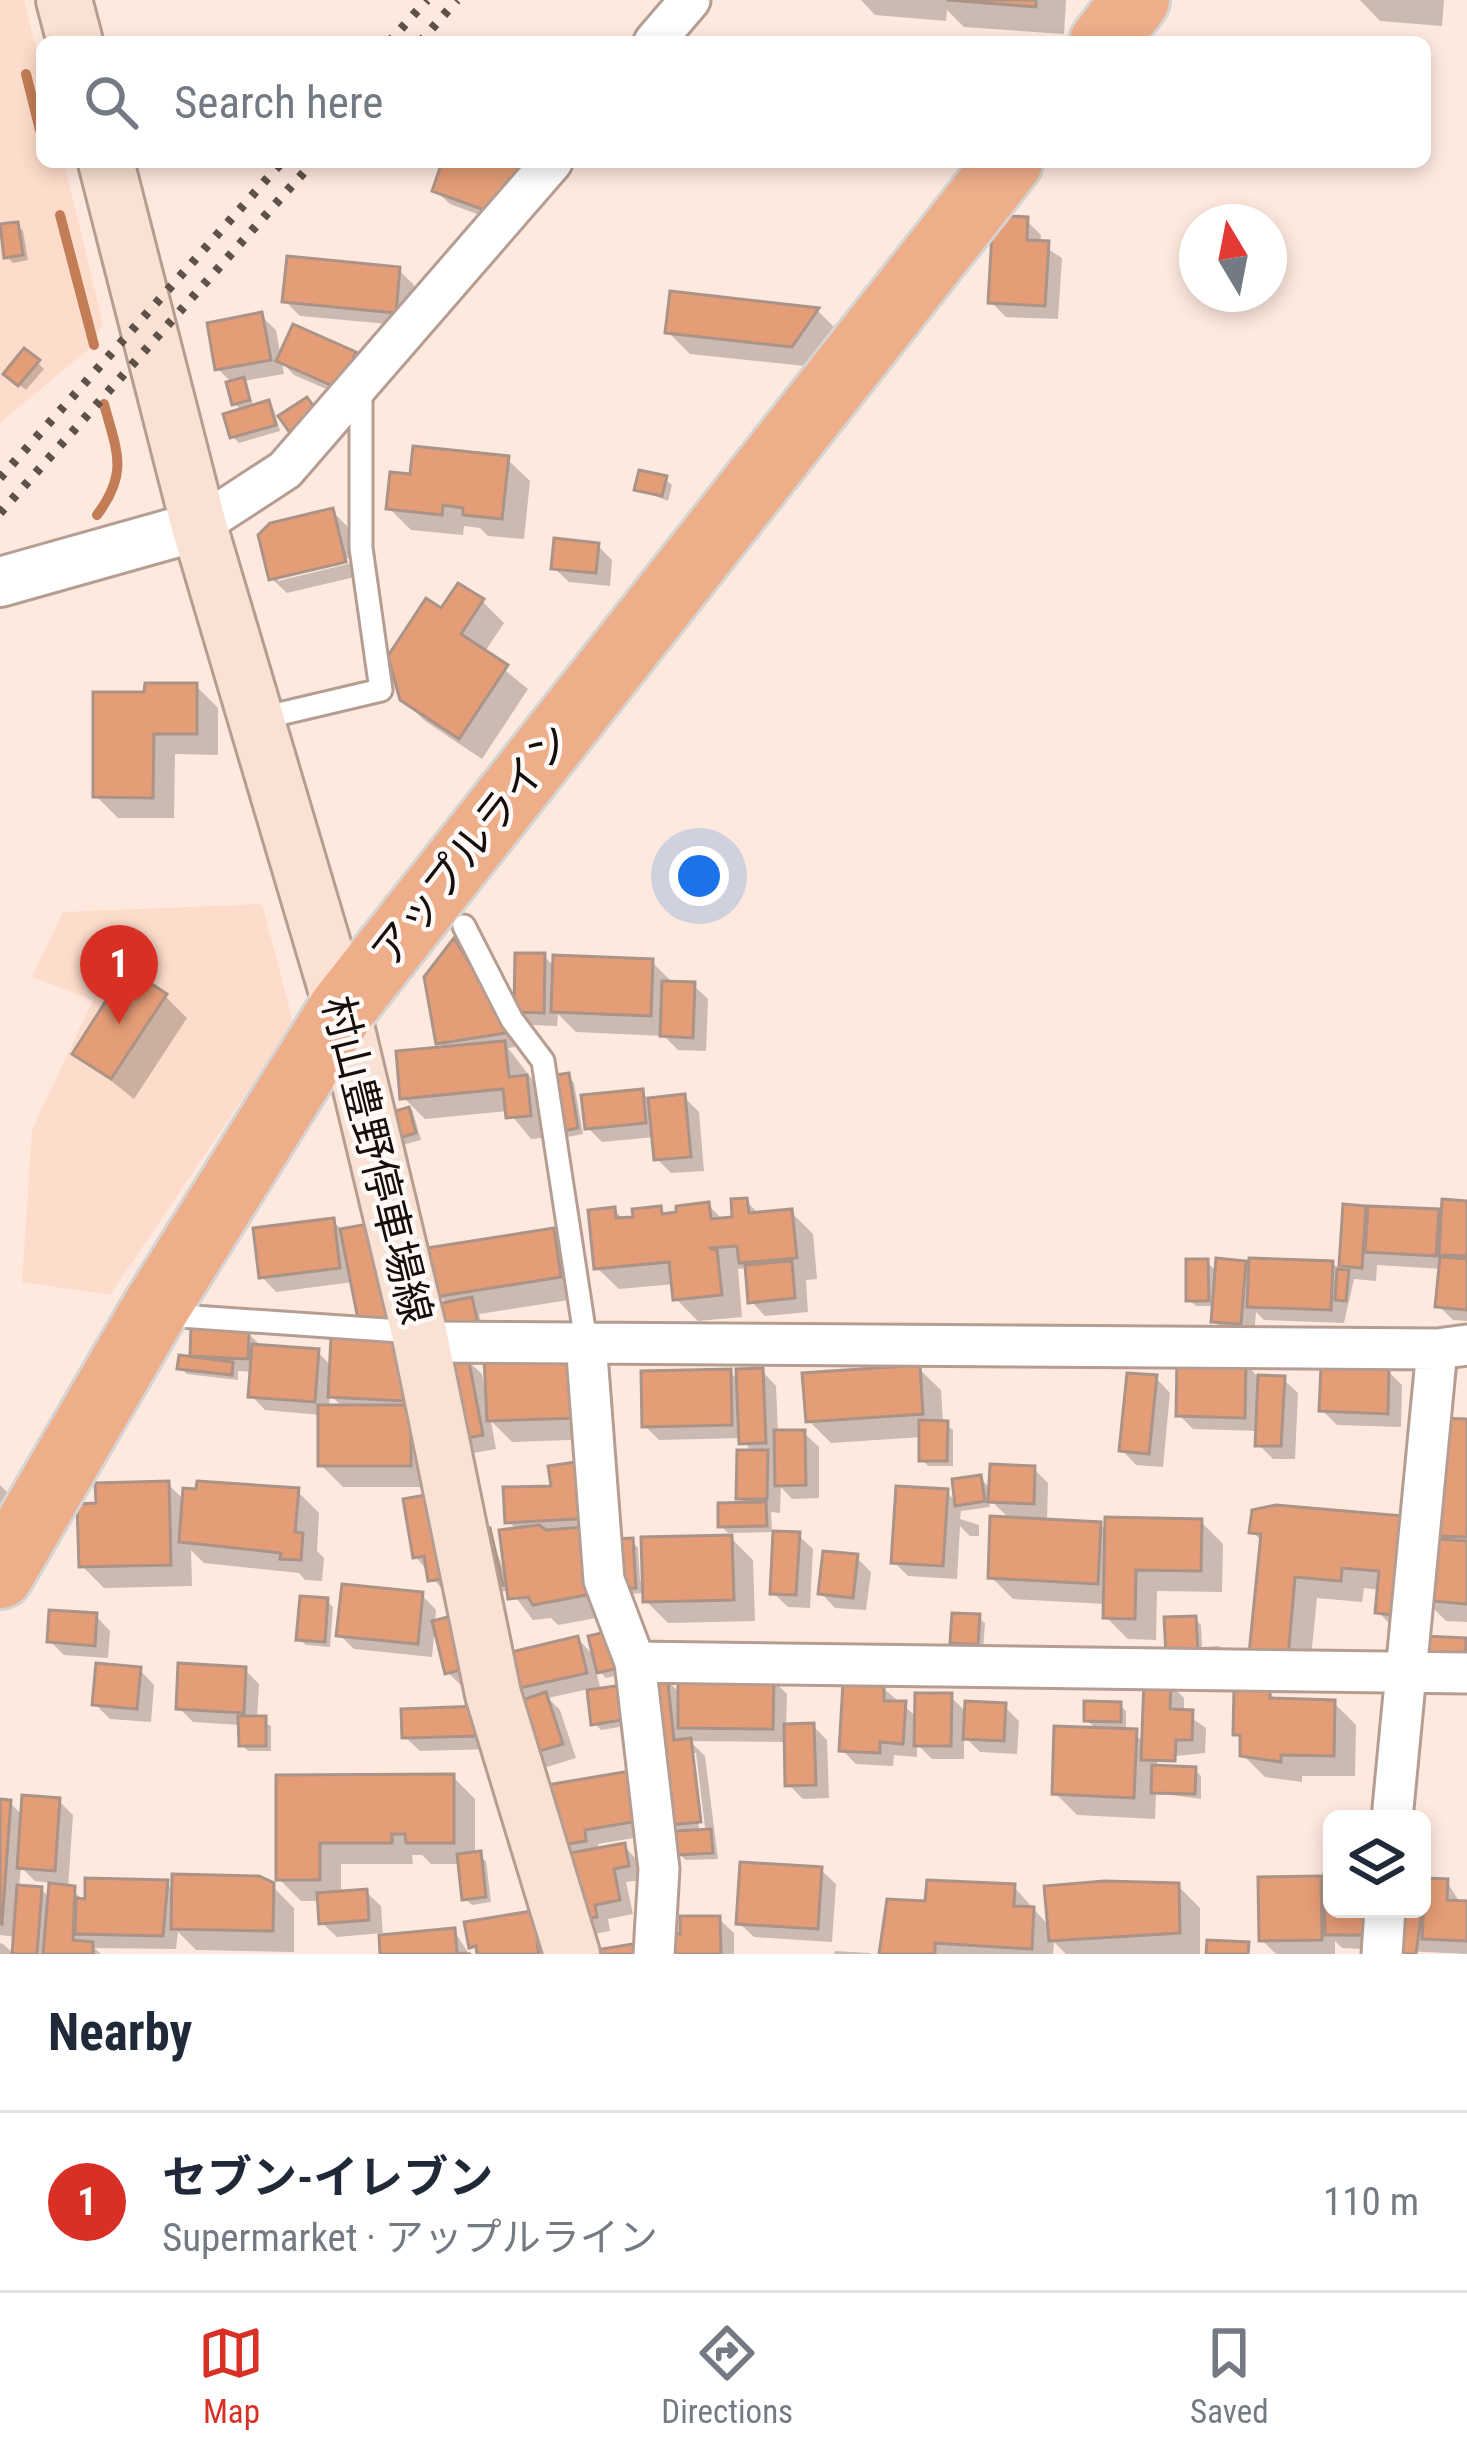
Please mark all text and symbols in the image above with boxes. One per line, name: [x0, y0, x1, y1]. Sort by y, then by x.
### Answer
search box: [36, 36, 1431, 168]
icon: search: [78, 69, 144, 135]
text: Search here: [174, 76, 383, 129]
north arrow: [1179, 204, 1287, 312]
street label: アップルライン: [361, 714, 581, 976]
your location: [669, 846, 729, 906]
pin: 1: [80, 925, 158, 1024]
street label: 村山豊野停車場線: [313, 991, 441, 1329]
map controls: [1323, 1810, 1431, 1918]
button: layers: [1323, 1810, 1431, 1918]
text: Nearby: [48, 2003, 192, 2062]
text: セブン-イレブン: [162, 2151, 493, 2204]
text: 1: [77, 2179, 97, 2225]
text: 110 m: [1323, 2179, 1419, 2225]
text: Supermarket · アップルライン: [162, 2215, 658, 2261]
tab: Map: [198, 2320, 264, 2431]
tab: Directions: [661, 2320, 793, 2431]
tab: Saved: [1190, 2320, 1269, 2431]

